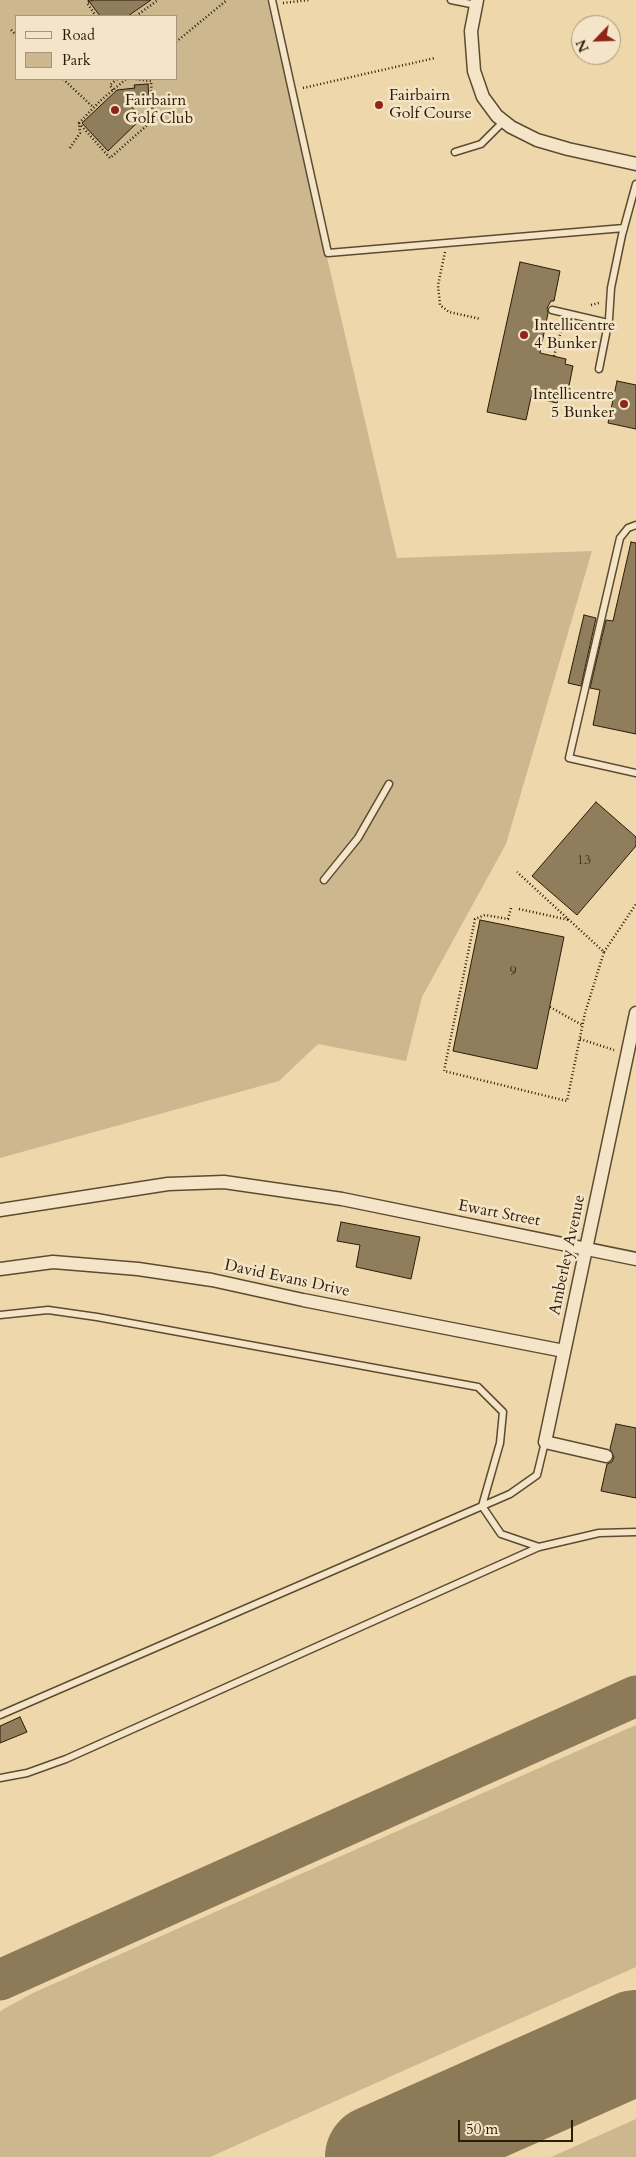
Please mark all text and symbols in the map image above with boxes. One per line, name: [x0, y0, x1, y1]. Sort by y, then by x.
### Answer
legend: [15, 15, 178, 80]
north arrow: [571, 15, 621, 65]
text: Road: [62, 25, 95, 45]
text: N: [572, 36, 594, 55]
text: Park: [62, 50, 91, 70]
place label: Fairbairn Golf Course: [389, 86, 472, 124]
place label: Fairbairn Golf Club: [125, 91, 193, 129]
marker: Fairbairn Golf Course: [373, 99, 385, 111]
marker: Fairbairn Golf Club: [109, 104, 121, 116]
place label: Intellicentre 4 Bunker: [534, 316, 615, 354]
marker: Intellicentre 4 Bunker: [518, 329, 530, 341]
place label: Intellicentre 5 Bunker: [533, 385, 614, 423]
marker: Intellicentre 5 Bunker: [618, 398, 630, 410]
house number: 13: [577, 853, 591, 869]
house number: 9: [509, 964, 517, 980]
street label: Amberley Avenue: [546, 1193, 590, 1317]
street label: Ewart Street: [456, 1197, 542, 1231]
street label: David Evans Drive: [223, 1256, 351, 1302]
scale bar: [461, 2110, 576, 2142]
text: 50 m: [466, 2119, 498, 2139]

